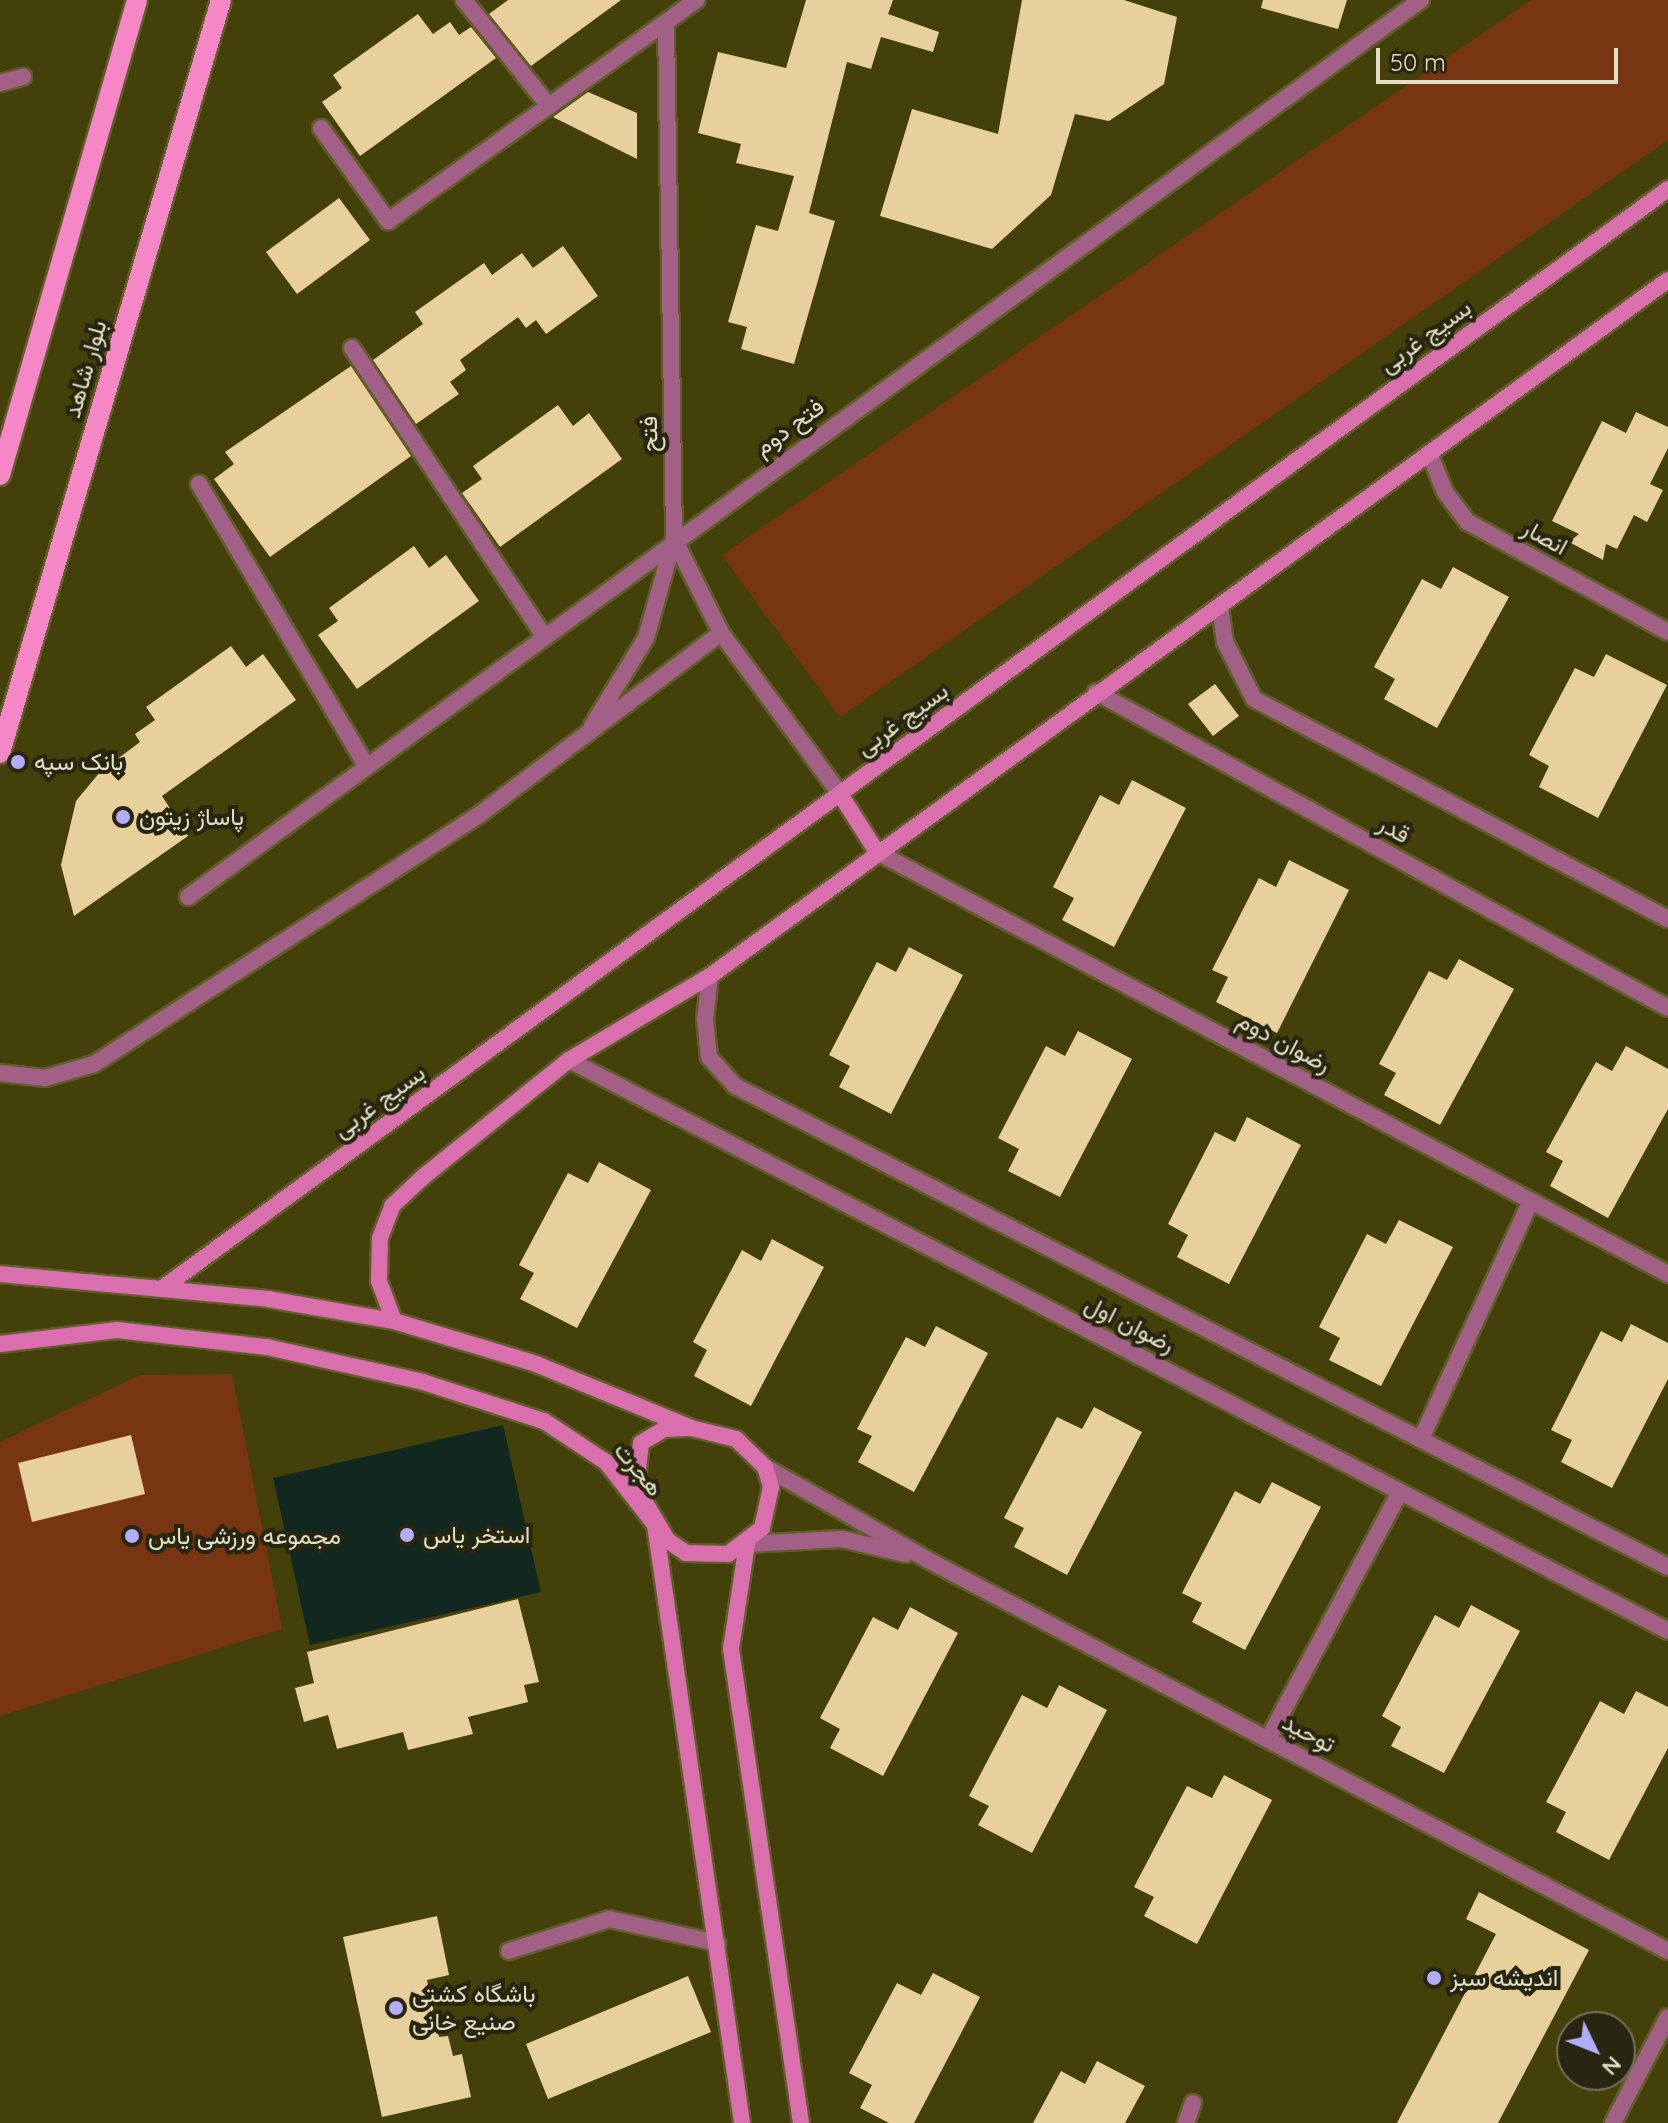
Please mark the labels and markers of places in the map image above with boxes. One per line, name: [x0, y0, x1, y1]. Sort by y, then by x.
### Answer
place label: بانک سپه: [34, 748, 123, 776]
marker: بانک سپه: [9, 753, 27, 771]
place label: پاساژ زیتون: [139, 803, 244, 831]
marker: پاساژ زیتون: [114, 808, 132, 826]
place label: استخر یاس: [423, 1521, 530, 1549]
place label: مجموعه ورزشی یاس: [148, 1522, 341, 1550]
marker: استخر یاس: [398, 1526, 416, 1544]
marker: مجموعه ورزشی یاس: [123, 1527, 141, 1545]
place label: اندیشه سبز: [1450, 1964, 1558, 1992]
marker: اندیشه سبز: [1425, 1969, 1443, 1987]
place label: باشگاه کشتی صنیع خانی: [412, 1980, 536, 2036]
marker: باشگاه کشتی صنیع خانی: [387, 1999, 405, 2017]

